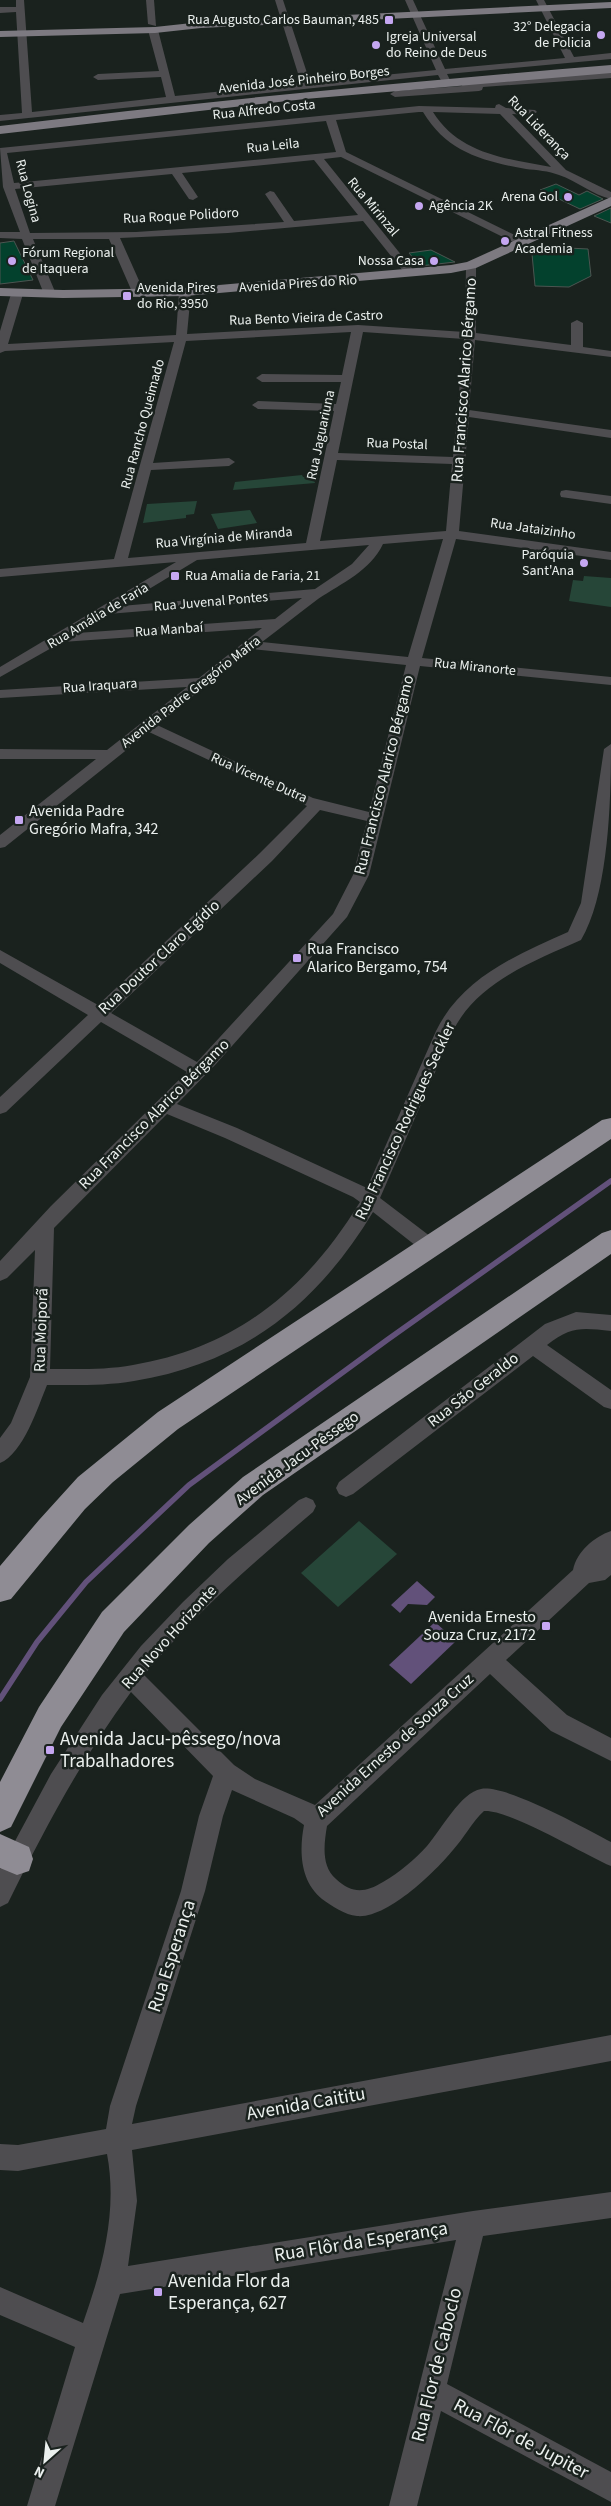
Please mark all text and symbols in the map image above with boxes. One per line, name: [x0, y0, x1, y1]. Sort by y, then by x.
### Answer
place label: Rua Augusto Carlos Bauman, 485: [187, 10, 379, 30]
marker: Rua Augusto Carlos Bauman, 485: [383, 14, 395, 26]
place label: 32° Delegacia de Policia: [513, 17, 591, 53]
place label: Igreja Universal do Reino de Deus: [386, 27, 487, 63]
marker: 32° Delegacia de Policia: [595, 29, 607, 41]
marker: Igreja Universal do Reino de Deus: [370, 39, 382, 51]
street label: Avenida José Pinheiro Borges: [217, 61, 391, 99]
street label: Rua Liderança: [503, 91, 575, 165]
street label: Rua Alfredo Costa: [212, 95, 316, 125]
street label: Rua Leila: [246, 133, 300, 159]
street label: Rua Logina: [10, 157, 46, 225]
street label: Rua Mirinzal: [342, 173, 404, 241]
place label: Arena Gol: [501, 187, 558, 207]
marker: Arena Gol: [562, 191, 574, 203]
place label: Agência 2K: [429, 196, 494, 216]
marker: Agência 2K: [413, 200, 425, 212]
street label: Rua Roque Polidoro: [123, 203, 239, 229]
place label: Astral Fitness Academia: [515, 223, 593, 259]
marker: Astral Fitness Academia: [499, 235, 511, 247]
place label: Fórum Regional de Itaquera: [22, 243, 115, 279]
place label: Nossa Casa: [358, 251, 424, 271]
marker: Fórum Regional de Itaquera: [6, 255, 18, 267]
marker: Nossa Casa: [428, 255, 440, 267]
street label: Avenida Pires do Rio: [238, 270, 358, 298]
street label: Rua Francisco Alarico Bérgamo: [446, 277, 482, 483]
place label: Avenida Pires do Rio, 3950: [137, 278, 216, 314]
marker: Avenida Pires do Rio, 3950: [121, 290, 133, 302]
street label: Rua Bento Vieira de Castro: [229, 305, 383, 331]
street label: Rua Rancho Queimado: [116, 357, 170, 491]
street label: Rua Jaguariuna: [302, 388, 340, 482]
street label: Rua Postal: [366, 433, 428, 455]
street label: Rua Jataizinho: [489, 513, 577, 545]
street label: Rua Virgínia de Miranda: [155, 522, 293, 554]
place label: Paróquia Sant'Ana: [521, 545, 574, 581]
marker: Paróquia Sant'Ana: [578, 557, 590, 569]
place label: Rua Amalia de Faria, 21: [185, 566, 320, 586]
marker: Rua Amalia de Faria, 21: [169, 570, 181, 582]
street label: Rua Amália de Faria: [44, 578, 152, 654]
street label: Rua Juvenal Pontes: [153, 587, 269, 617]
street label: Rua Manbaí: [134, 618, 204, 642]
street label: Avenida Padre Gregório Mafra: [117, 631, 265, 753]
street label: Rua Miranorte: [433, 653, 517, 681]
street label: Rua Iraquara: [62, 673, 138, 699]
street label: Rua Francisco Alarico Bérgamo: [349, 673, 419, 877]
street label: Rua Vicente Dutra: [208, 748, 310, 808]
place label: Avenida Padre Gregório Mafra, 342: [29, 800, 159, 840]
marker: Avenida Padre Gregório Mafra, 342: [13, 814, 25, 826]
street label: Rua Doutor Claro Egídio: [93, 895, 225, 1019]
place label: Rua Francisco Alarico Bergamo, 754: [307, 938, 448, 978]
marker: Rua Francisco Alarico Bergamo, 754: [291, 952, 303, 964]
street label: Rua Francisco Rodrigues Seckler: [350, 1018, 461, 1223]
street label: Rua Francisco Alarico Bérgamo: [74, 1034, 234, 1194]
street label: Rua Moiporã: [29, 1288, 53, 1372]
street label: Rua São Geraldo: [423, 1347, 523, 1433]
street label: Avenida Jacu-Pêssego: [231, 1406, 363, 1510]
street label: Rua Novo Horizonte: [116, 1580, 222, 1694]
place label: Avenida Ernesto Souza Cruz, 2172: [423, 1606, 536, 1646]
marker: Avenida Ernesto Souza Cruz, 2172: [540, 1620, 552, 1632]
street label: Avenida Ernesto de Souza Cruz: [312, 1668, 479, 1822]
place label: Avenida Jacu-pêssego/nova Trabalhadores: [60, 1726, 281, 1775]
marker: Avenida Jacu-pêssego/nova Trabalhadores: [44, 1744, 56, 1756]
street label: Rua Esperança: [141, 1896, 203, 2016]
street label: Avenida Caititu: [244, 2080, 368, 2128]
street label: Rua Flôr da Esperança: [272, 2215, 450, 2269]
place label: Avenida Flor da Esperança, 627: [168, 2268, 290, 2317]
street label: Rua Flor de Caboclo: [405, 2285, 469, 2445]
marker: Avenida Flor da Esperança, 627: [152, 2286, 164, 2298]
street label: Rua Flôr de Jupiter: [448, 2392, 594, 2486]
north arrow: [20, 2436, 70, 2486]
text: N: [31, 2461, 48, 2483]

